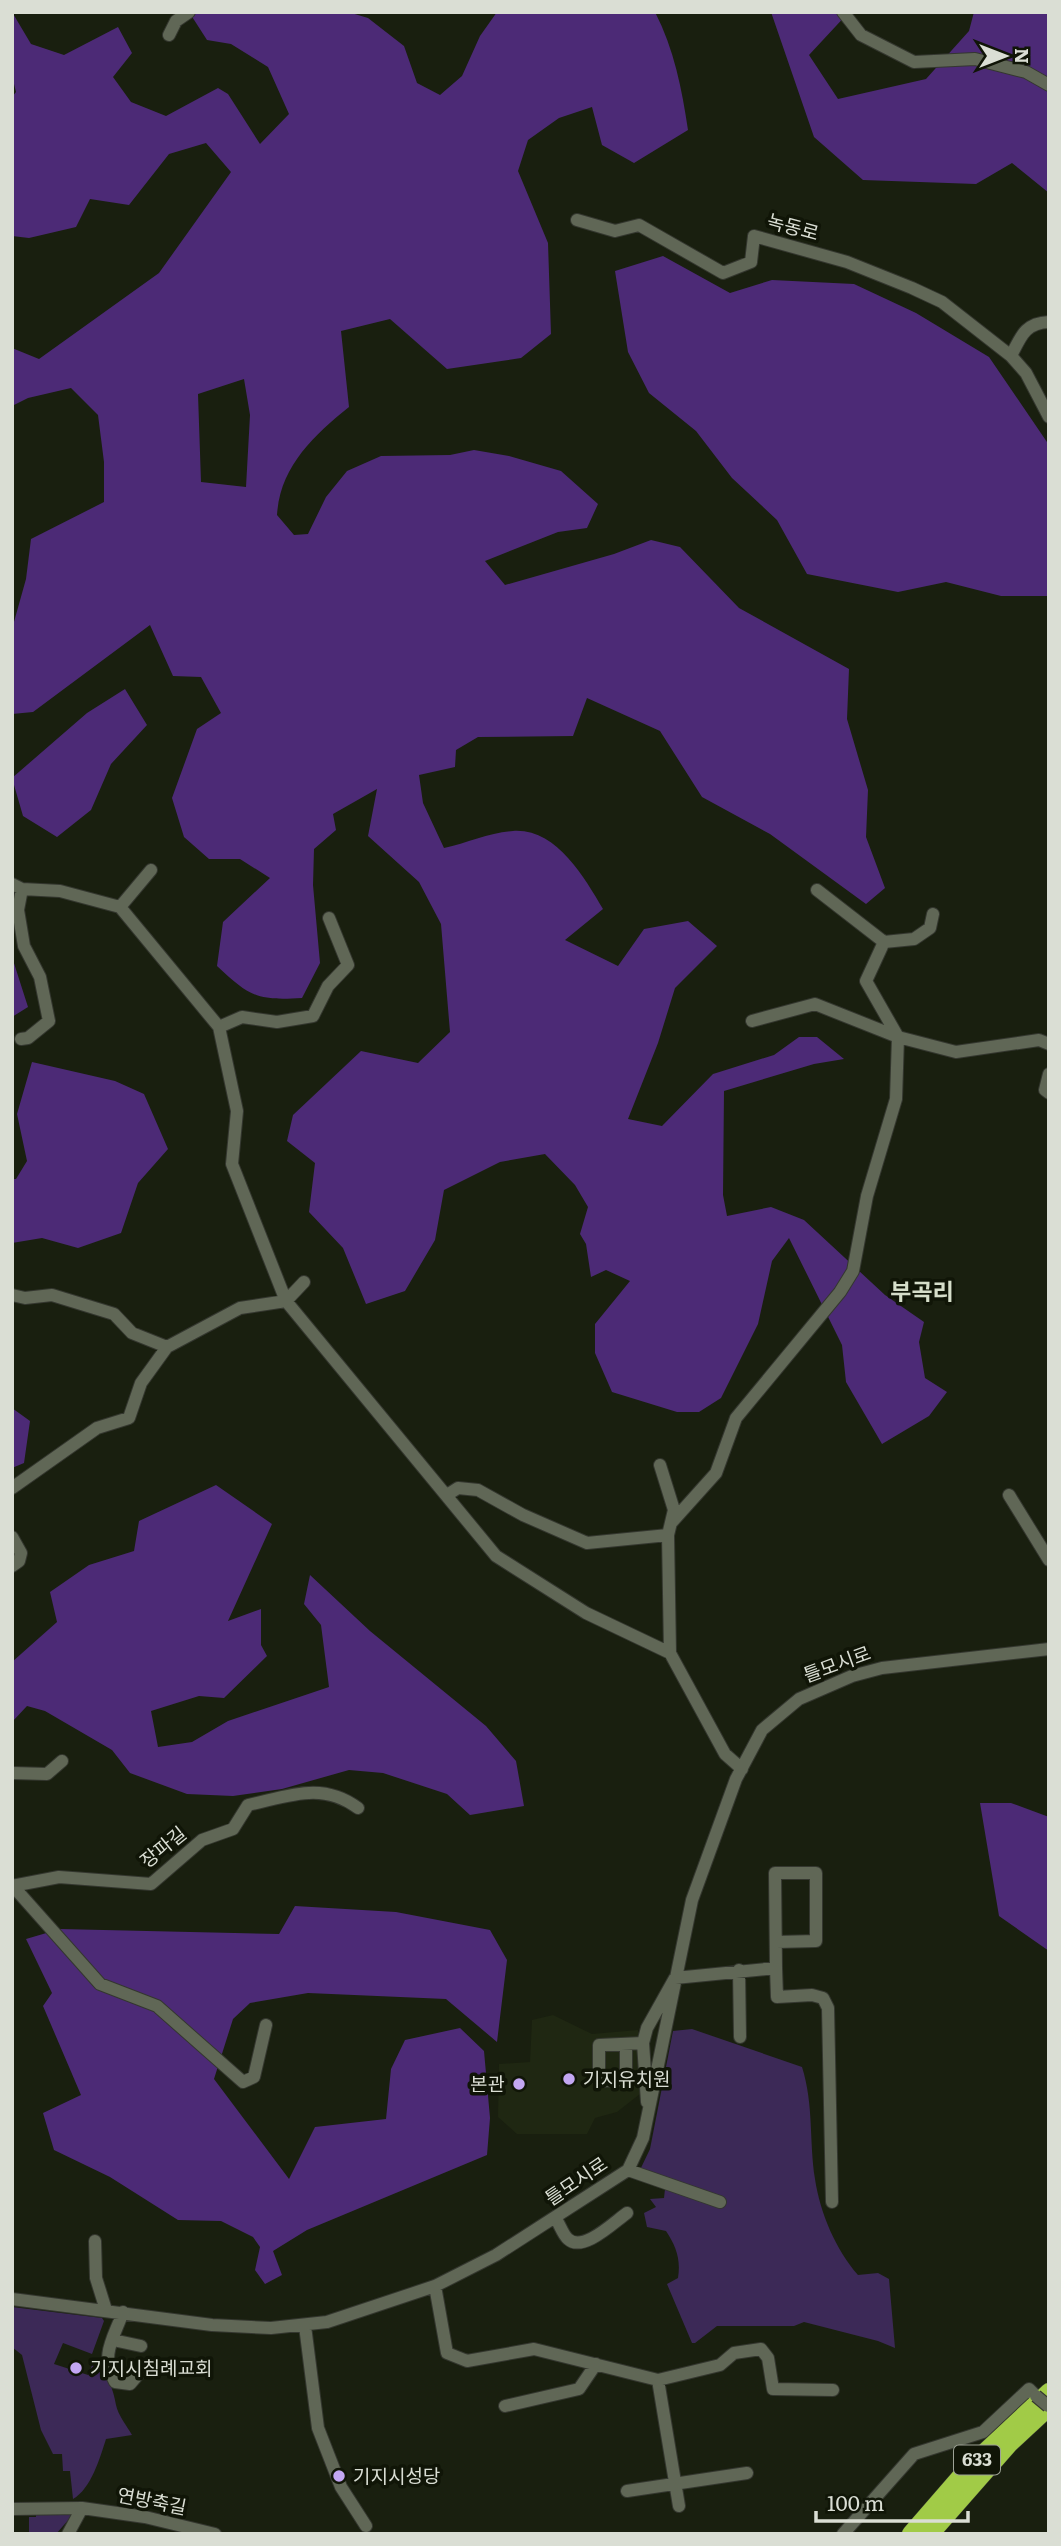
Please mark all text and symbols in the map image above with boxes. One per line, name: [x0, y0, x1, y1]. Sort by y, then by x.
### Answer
north arrow: [970, 21, 1040, 91]
text: N: [1009, 48, 1037, 64]
street label: 녹동로: [764, 206, 822, 246]
district label: 부곡리: [890, 1273, 954, 1307]
street label: 틀모시로: [799, 1638, 874, 1688]
street label: 장파길: [133, 1819, 192, 1874]
place label: 기지유치원: [583, 2064, 670, 2092]
place label: 본관: [470, 2069, 505, 2097]
marker: 기지유치원: [561, 2071, 577, 2087]
marker: 본관: [511, 2076, 527, 2092]
street label: 틀모시로: [539, 2149, 612, 2211]
place label: 기지시침례교회: [90, 2353, 212, 2381]
marker: 기지시침례교회: [68, 2360, 84, 2376]
road number: 633: [954, 2446, 1000, 2474]
place label: 기지시성당: [353, 2461, 440, 2489]
marker: 기지시성당: [331, 2468, 347, 2484]
street label: 연방축길: [115, 2480, 189, 2520]
scale bar: [816, 2480, 968, 2524]
text: 100 m: [827, 2486, 884, 2517]

